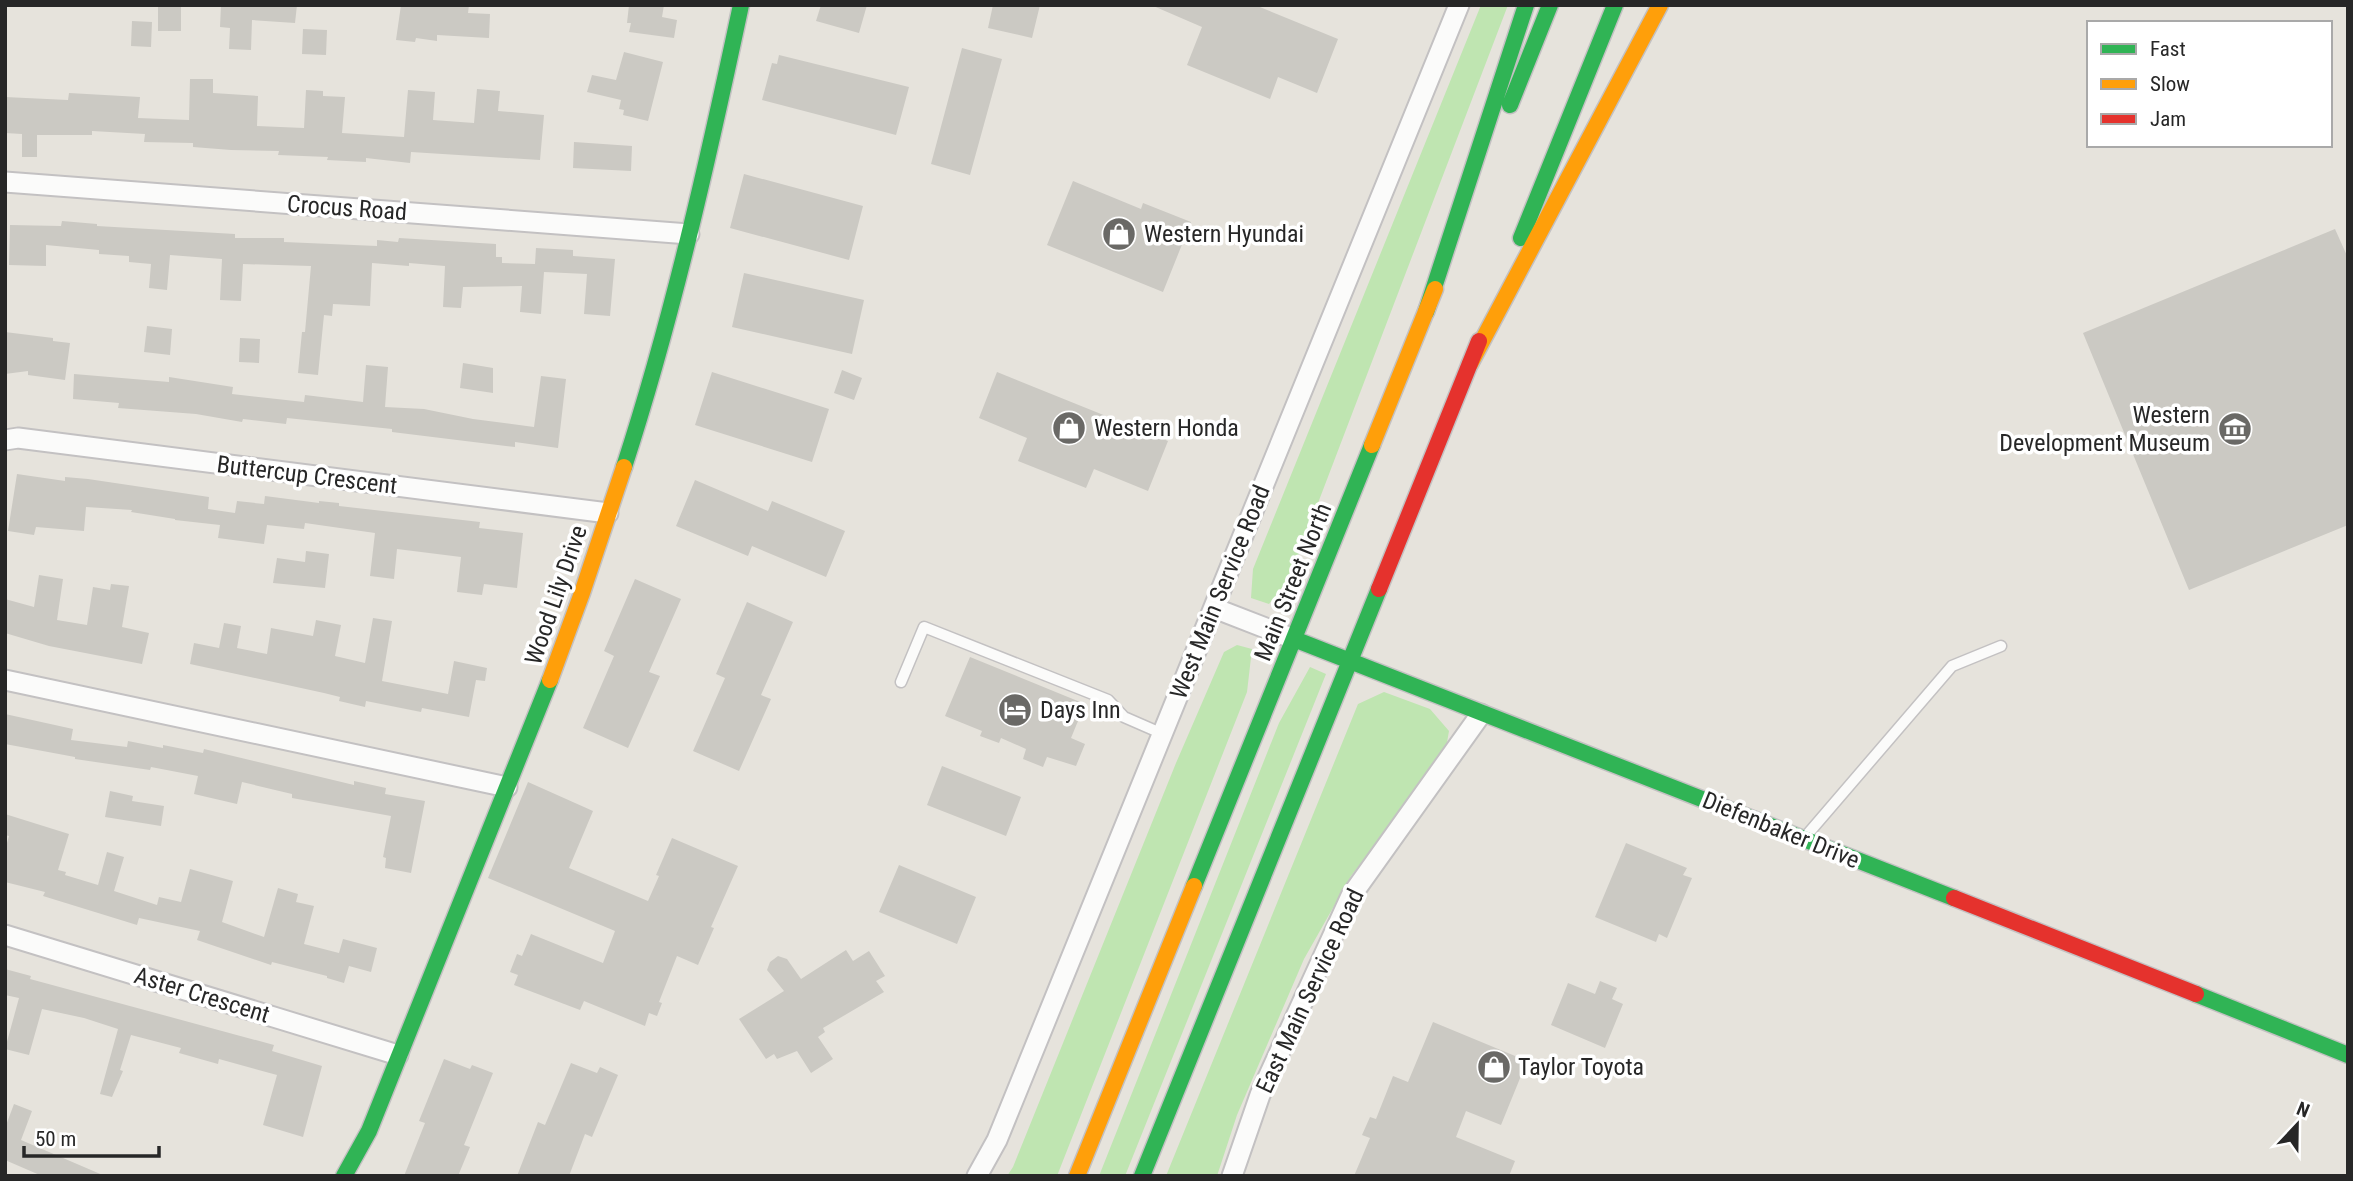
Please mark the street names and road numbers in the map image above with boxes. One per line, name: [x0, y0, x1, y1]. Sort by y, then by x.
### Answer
street label: Crocus Road: [286, 190, 408, 226]
street label: Buttercup Crescent: [215, 450, 399, 500]
street label: West Main Service Road: [1164, 481, 1276, 703]
street label: Main Street North: [1249, 499, 1337, 665]
street label: Wood Lily Drive: [519, 522, 593, 668]
street label: Diefenbaker Drive: [1699, 786, 1863, 874]
street label: East Main Service Road: [1250, 884, 1370, 1098]
street label: Aster Crescent: [131, 961, 273, 1029]

